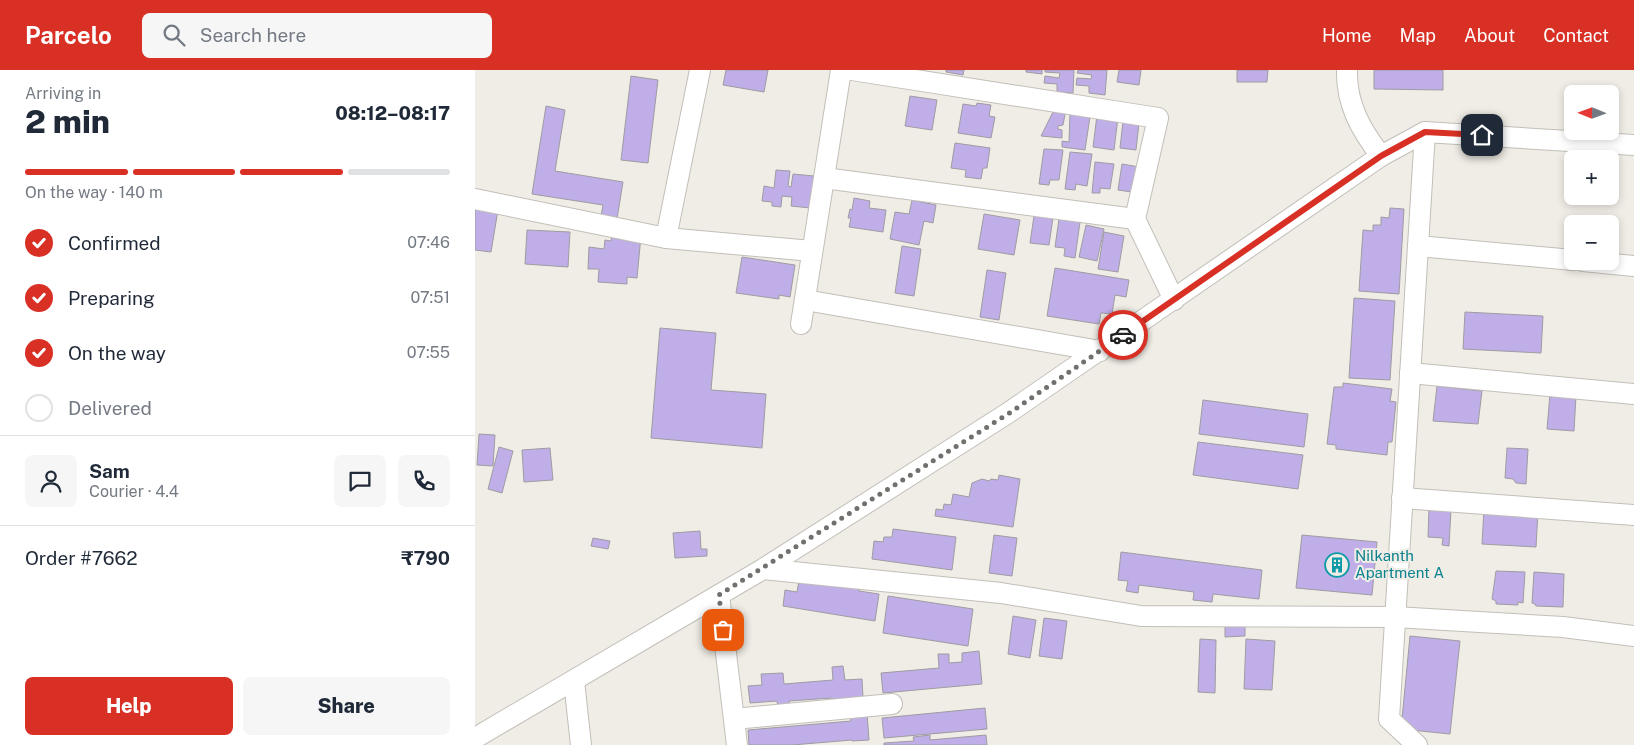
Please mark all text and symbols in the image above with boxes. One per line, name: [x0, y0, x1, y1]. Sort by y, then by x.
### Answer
search box: [142, 13, 492, 58]
text: Parcelo: [25, 21, 112, 49]
icon: search: [160, 21, 188, 49]
text: Search here: [200, 24, 306, 46]
text: Home: [1322, 25, 1372, 46]
text: Map: [1400, 25, 1436, 46]
text: About: [1464, 25, 1515, 46]
text: Contact: [1543, 25, 1609, 46]
text: Arriving in: [25, 84, 101, 103]
north arrow: [1564, 85, 1619, 140]
map controls: [1564, 85, 1619, 270]
text: 08:12–08:17: [335, 102, 450, 124]
text: 2 min: [25, 103, 110, 140]
pin: [1461, 114, 1503, 156]
icon: home: [1468, 121, 1496, 149]
button: +: [1564, 150, 1619, 205]
text: On the way · 140 m: [25, 183, 163, 202]
button: −: [1564, 215, 1619, 270]
icon: check: [25, 229, 53, 257]
text: Confirmed: [68, 232, 161, 254]
text: 07:46: [407, 233, 450, 252]
icon: check: [25, 284, 53, 312]
text: Preparing: [68, 287, 155, 309]
text: 07:51: [411, 288, 450, 307]
courier: [1098, 310, 1148, 360]
icon: car: [1109, 321, 1137, 349]
icon: check: [25, 339, 53, 367]
text: On the way: [68, 342, 166, 364]
text: 07:55: [407, 343, 450, 362]
text: Delivered: [68, 397, 152, 419]
button: person: [25, 455, 77, 507]
button: chat: [334, 455, 386, 507]
button: phone: [398, 455, 450, 507]
text: Sam: [89, 460, 130, 482]
text: Courier · 4.4: [89, 482, 179, 501]
text: Order #7662: [25, 547, 138, 569]
text: ₹790: [401, 547, 450, 569]
place label: Nilkanth Apartment A: [1355, 547, 1445, 581]
building icon: Nilkanth Apartment A: [1324, 552, 1350, 578]
pin: [702, 609, 744, 651]
icon: bag: [709, 616, 737, 644]
button: Help: [25, 677, 233, 735]
button: Share: [243, 677, 450, 735]

